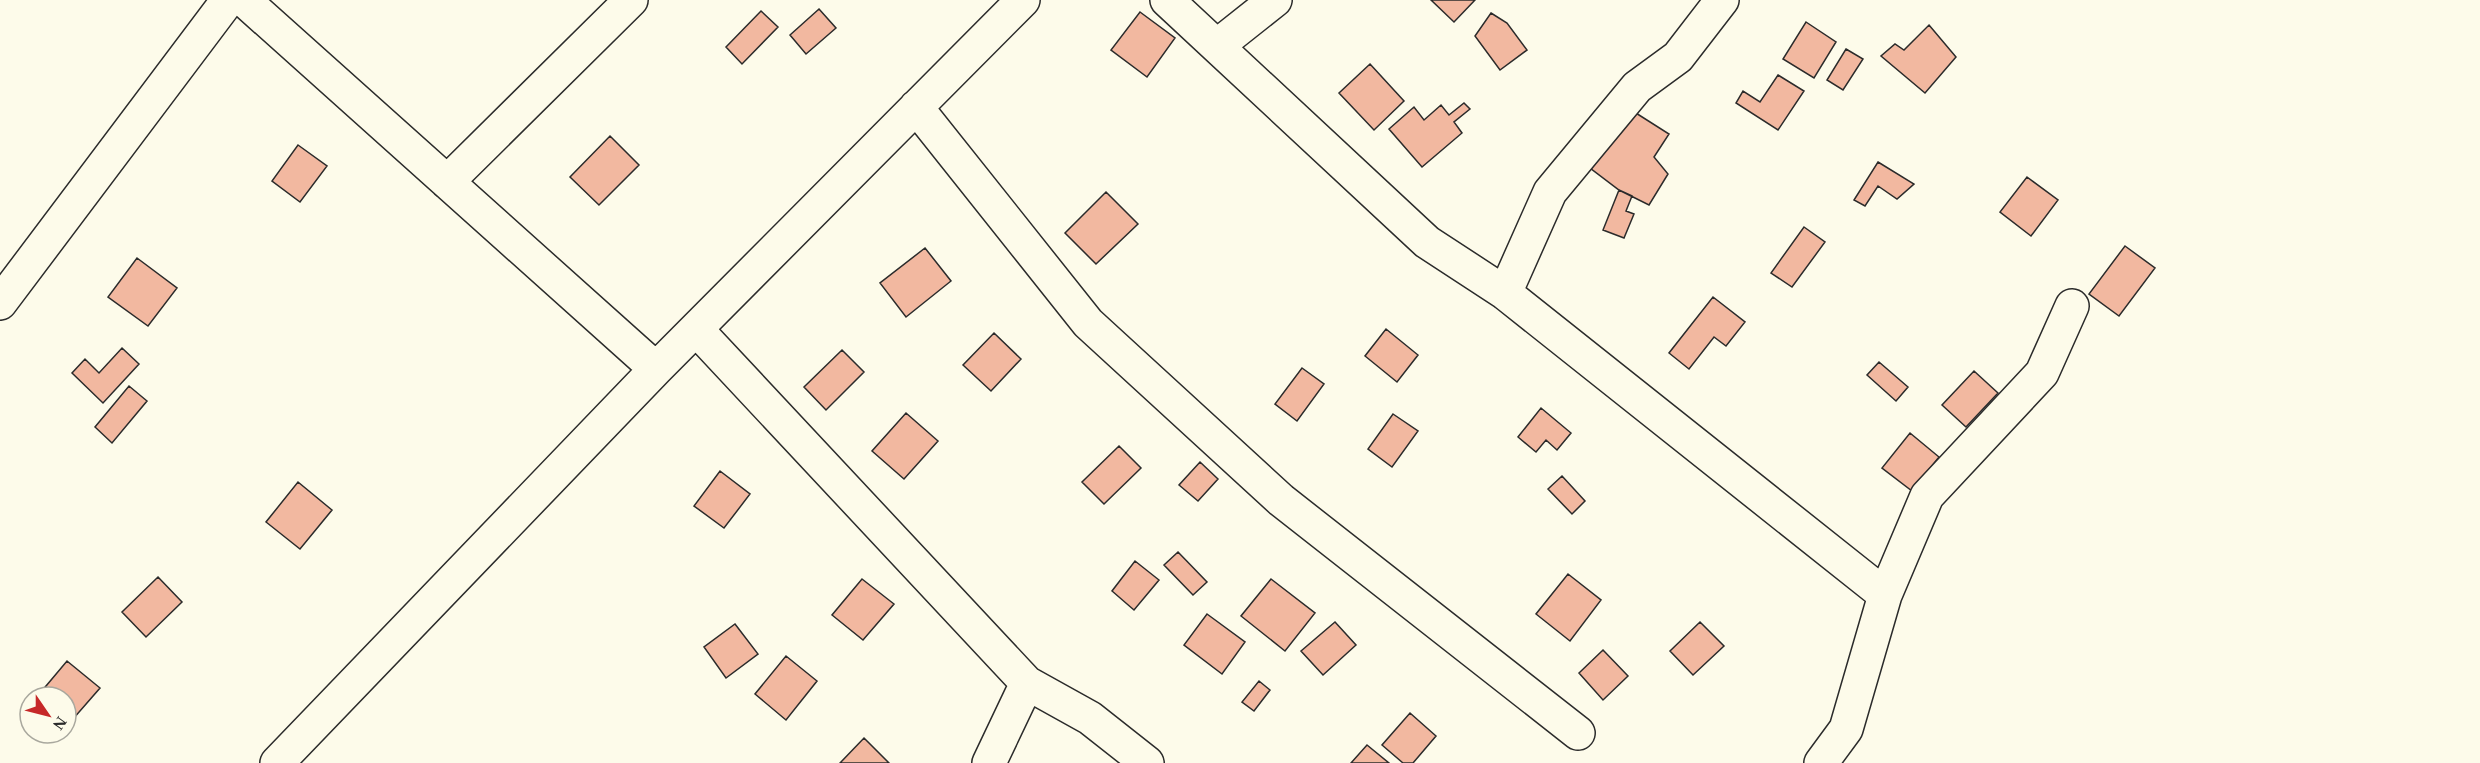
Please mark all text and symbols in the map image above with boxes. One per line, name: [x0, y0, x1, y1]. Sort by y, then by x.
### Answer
north arrow: [18, 685, 78, 745]
text: N: [49, 714, 70, 733]

